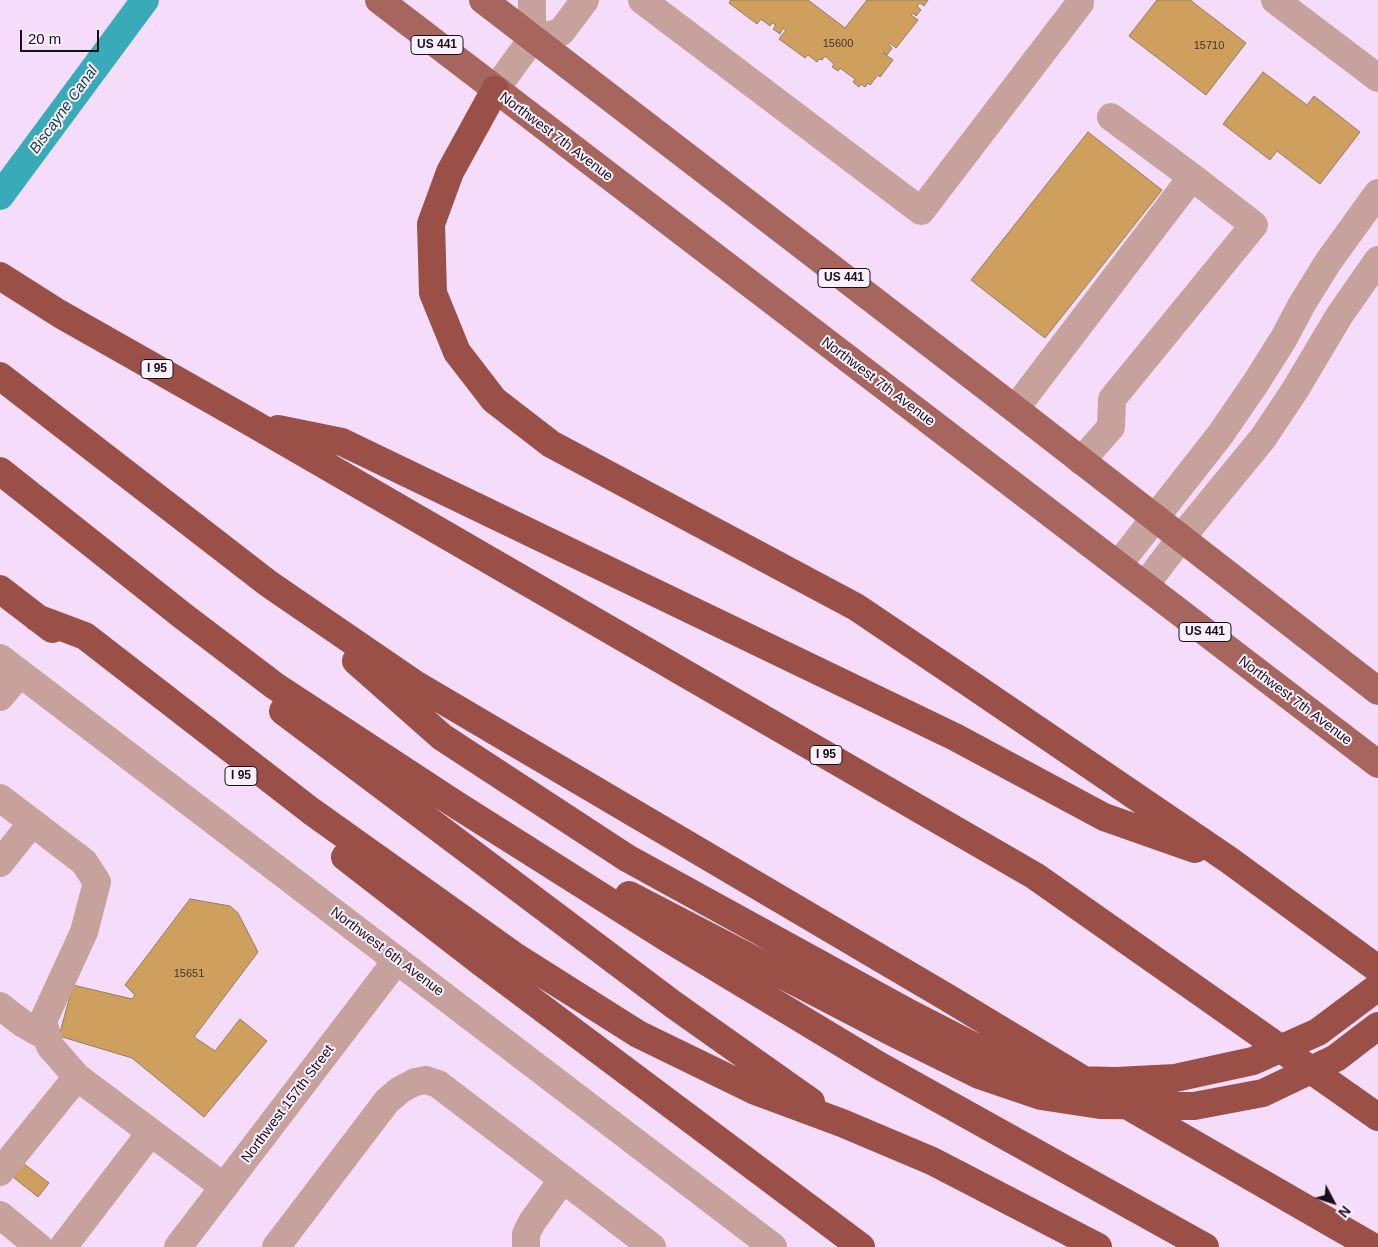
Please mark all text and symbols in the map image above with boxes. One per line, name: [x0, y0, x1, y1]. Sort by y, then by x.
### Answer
scale bar: [22, 20, 101, 52]
text: 20 m: [28, 30, 61, 47]
road number: US 441: [411, 36, 463, 54]
house number: 15600: [823, 37, 853, 51]
house number: 15710: [1194, 39, 1224, 53]
water label: Biscayne Canal: [26, 63, 102, 157]
street label: Northwest 7th Avenue: [496, 89, 616, 185]
road number: US 441: [818, 268, 870, 288]
street label: Northwest 7th Avenue: [818, 334, 938, 430]
road number: I 95: [141, 359, 173, 378]
road number: US 441: [1179, 622, 1231, 642]
street label: Northwest 7th Avenue: [1235, 653, 1355, 749]
road number: I 95: [810, 746, 842, 764]
road number: I 95: [225, 766, 257, 786]
street label: Northwest 6th Avenue: [327, 904, 447, 1000]
house number: 15651: [174, 967, 204, 981]
street label: Northwest 157th Street: [238, 1042, 338, 1166]
north arrow: [1308, 1177, 1358, 1227]
text: N: [1335, 1203, 1354, 1221]

